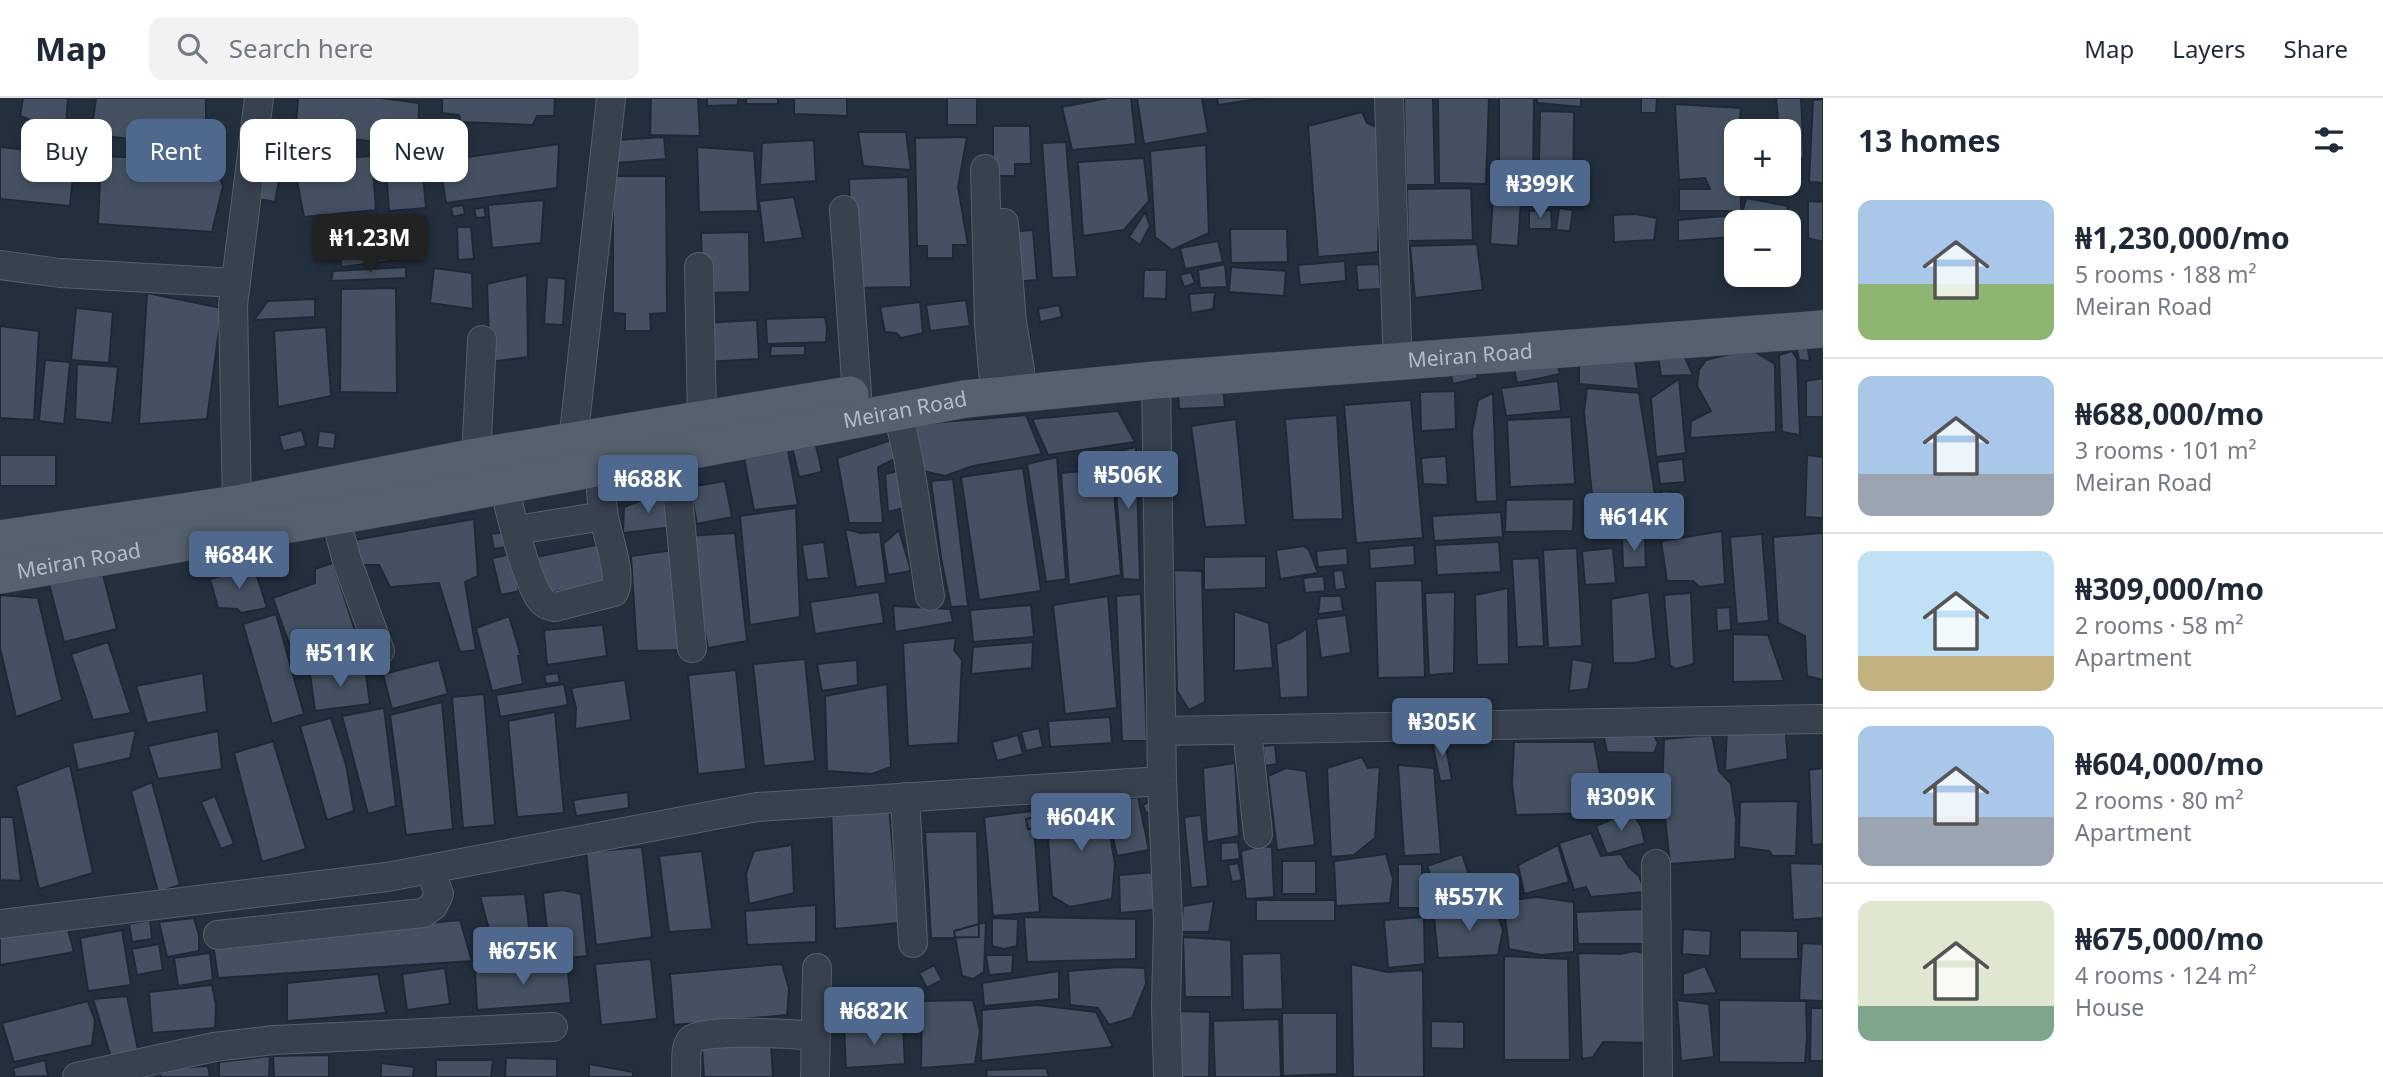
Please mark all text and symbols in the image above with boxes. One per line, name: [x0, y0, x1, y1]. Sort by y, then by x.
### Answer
search box: [149, 17, 639, 80]
text: Map: [35, 26, 107, 71]
icon: search: [173, 29, 211, 67]
text: Search here: [229, 30, 373, 66]
text: Map: [2084, 32, 2134, 65]
text: Layers: [2172, 32, 2246, 65]
text: Share: [2284, 32, 2348, 65]
chip: Buy: [21, 119, 112, 182]
chip: Rent: [126, 119, 226, 182]
chip: Filters: [240, 119, 356, 182]
chip: New: [370, 119, 468, 182]
map controls: [1724, 119, 1801, 287]
button: +: [1724, 119, 1801, 196]
text: 13 homes: [1858, 120, 2001, 161]
icon: filters: [2310, 121, 2348, 159]
pin: ₦399K: [1491, 160, 1589, 220]
text: ₦399K: [1506, 167, 1574, 199]
button: −: [1724, 210, 1801, 287]
pin: ₦1.23M: [313, 214, 427, 274]
text: ₦1,230,000/mo: [2075, 217, 2290, 258]
text: ₦1.23M: [330, 221, 410, 253]
icon: home: [1914, 228, 1998, 312]
text: 5 rooms · 188 m²: [2075, 258, 2257, 290]
text: Meiran Road: [2075, 290, 2212, 322]
street label: Meiran Road: [1407, 336, 1534, 374]
street label: Meiran Road: [841, 384, 969, 434]
text: ₦688,000/mo: [2075, 393, 2264, 434]
icon: home: [1914, 404, 1998, 488]
text: 3 rooms · 101 m²: [2075, 434, 2257, 466]
pin: ₦506K: [1079, 452, 1177, 511]
pin: ₦688K: [599, 456, 697, 515]
text: ₦506K: [1094, 458, 1162, 490]
text: ₦688K: [614, 462, 682, 494]
text: Meiran Road: [2075, 466, 2212, 498]
pin: ₦614K: [1585, 494, 1683, 553]
text: ₦614K: [1600, 500, 1668, 532]
pin: ₦684K: [190, 532, 288, 591]
street label: Meiran Road: [14, 536, 143, 585]
text: ₦684K: [205, 538, 273, 570]
text: ₦309,000/mo: [2075, 568, 2264, 609]
icon: home: [1914, 579, 1998, 663]
text: 2 rooms · 58 m²: [2075, 609, 2244, 641]
pin: ₦511K: [291, 630, 389, 689]
text: ₦511K: [306, 636, 374, 668]
text: Apartment: [2075, 641, 2192, 673]
pin: ₦305K: [1393, 698, 1491, 758]
text: ₦305K: [1408, 705, 1476, 737]
text: ₦604,000/mo: [2075, 743, 2264, 784]
icon: home: [1914, 754, 1998, 838]
pin: ₦309K: [1572, 774, 1670, 833]
text: ₦309K: [1587, 780, 1655, 812]
text: 2 rooms · 80 m²: [2075, 784, 2244, 816]
pin: ₦604K: [1032, 794, 1130, 853]
text: ₦604K: [1047, 800, 1115, 832]
text: Apartment: [2075, 816, 2192, 848]
pin: ₦557K: [1420, 874, 1518, 933]
text: ₦557K: [1435, 880, 1503, 912]
text: ₦675,000/mo: [2075, 918, 2264, 959]
pin: ₦675K: [474, 928, 572, 987]
icon: home: [1914, 929, 1998, 1013]
text: ₦675K: [489, 934, 557, 966]
text: 4 rooms · 124 m²: [2075, 959, 2257, 991]
pin: ₦682K: [825, 988, 923, 1047]
text: House: [2075, 991, 2144, 1023]
text: ₦682K: [840, 994, 908, 1026]

